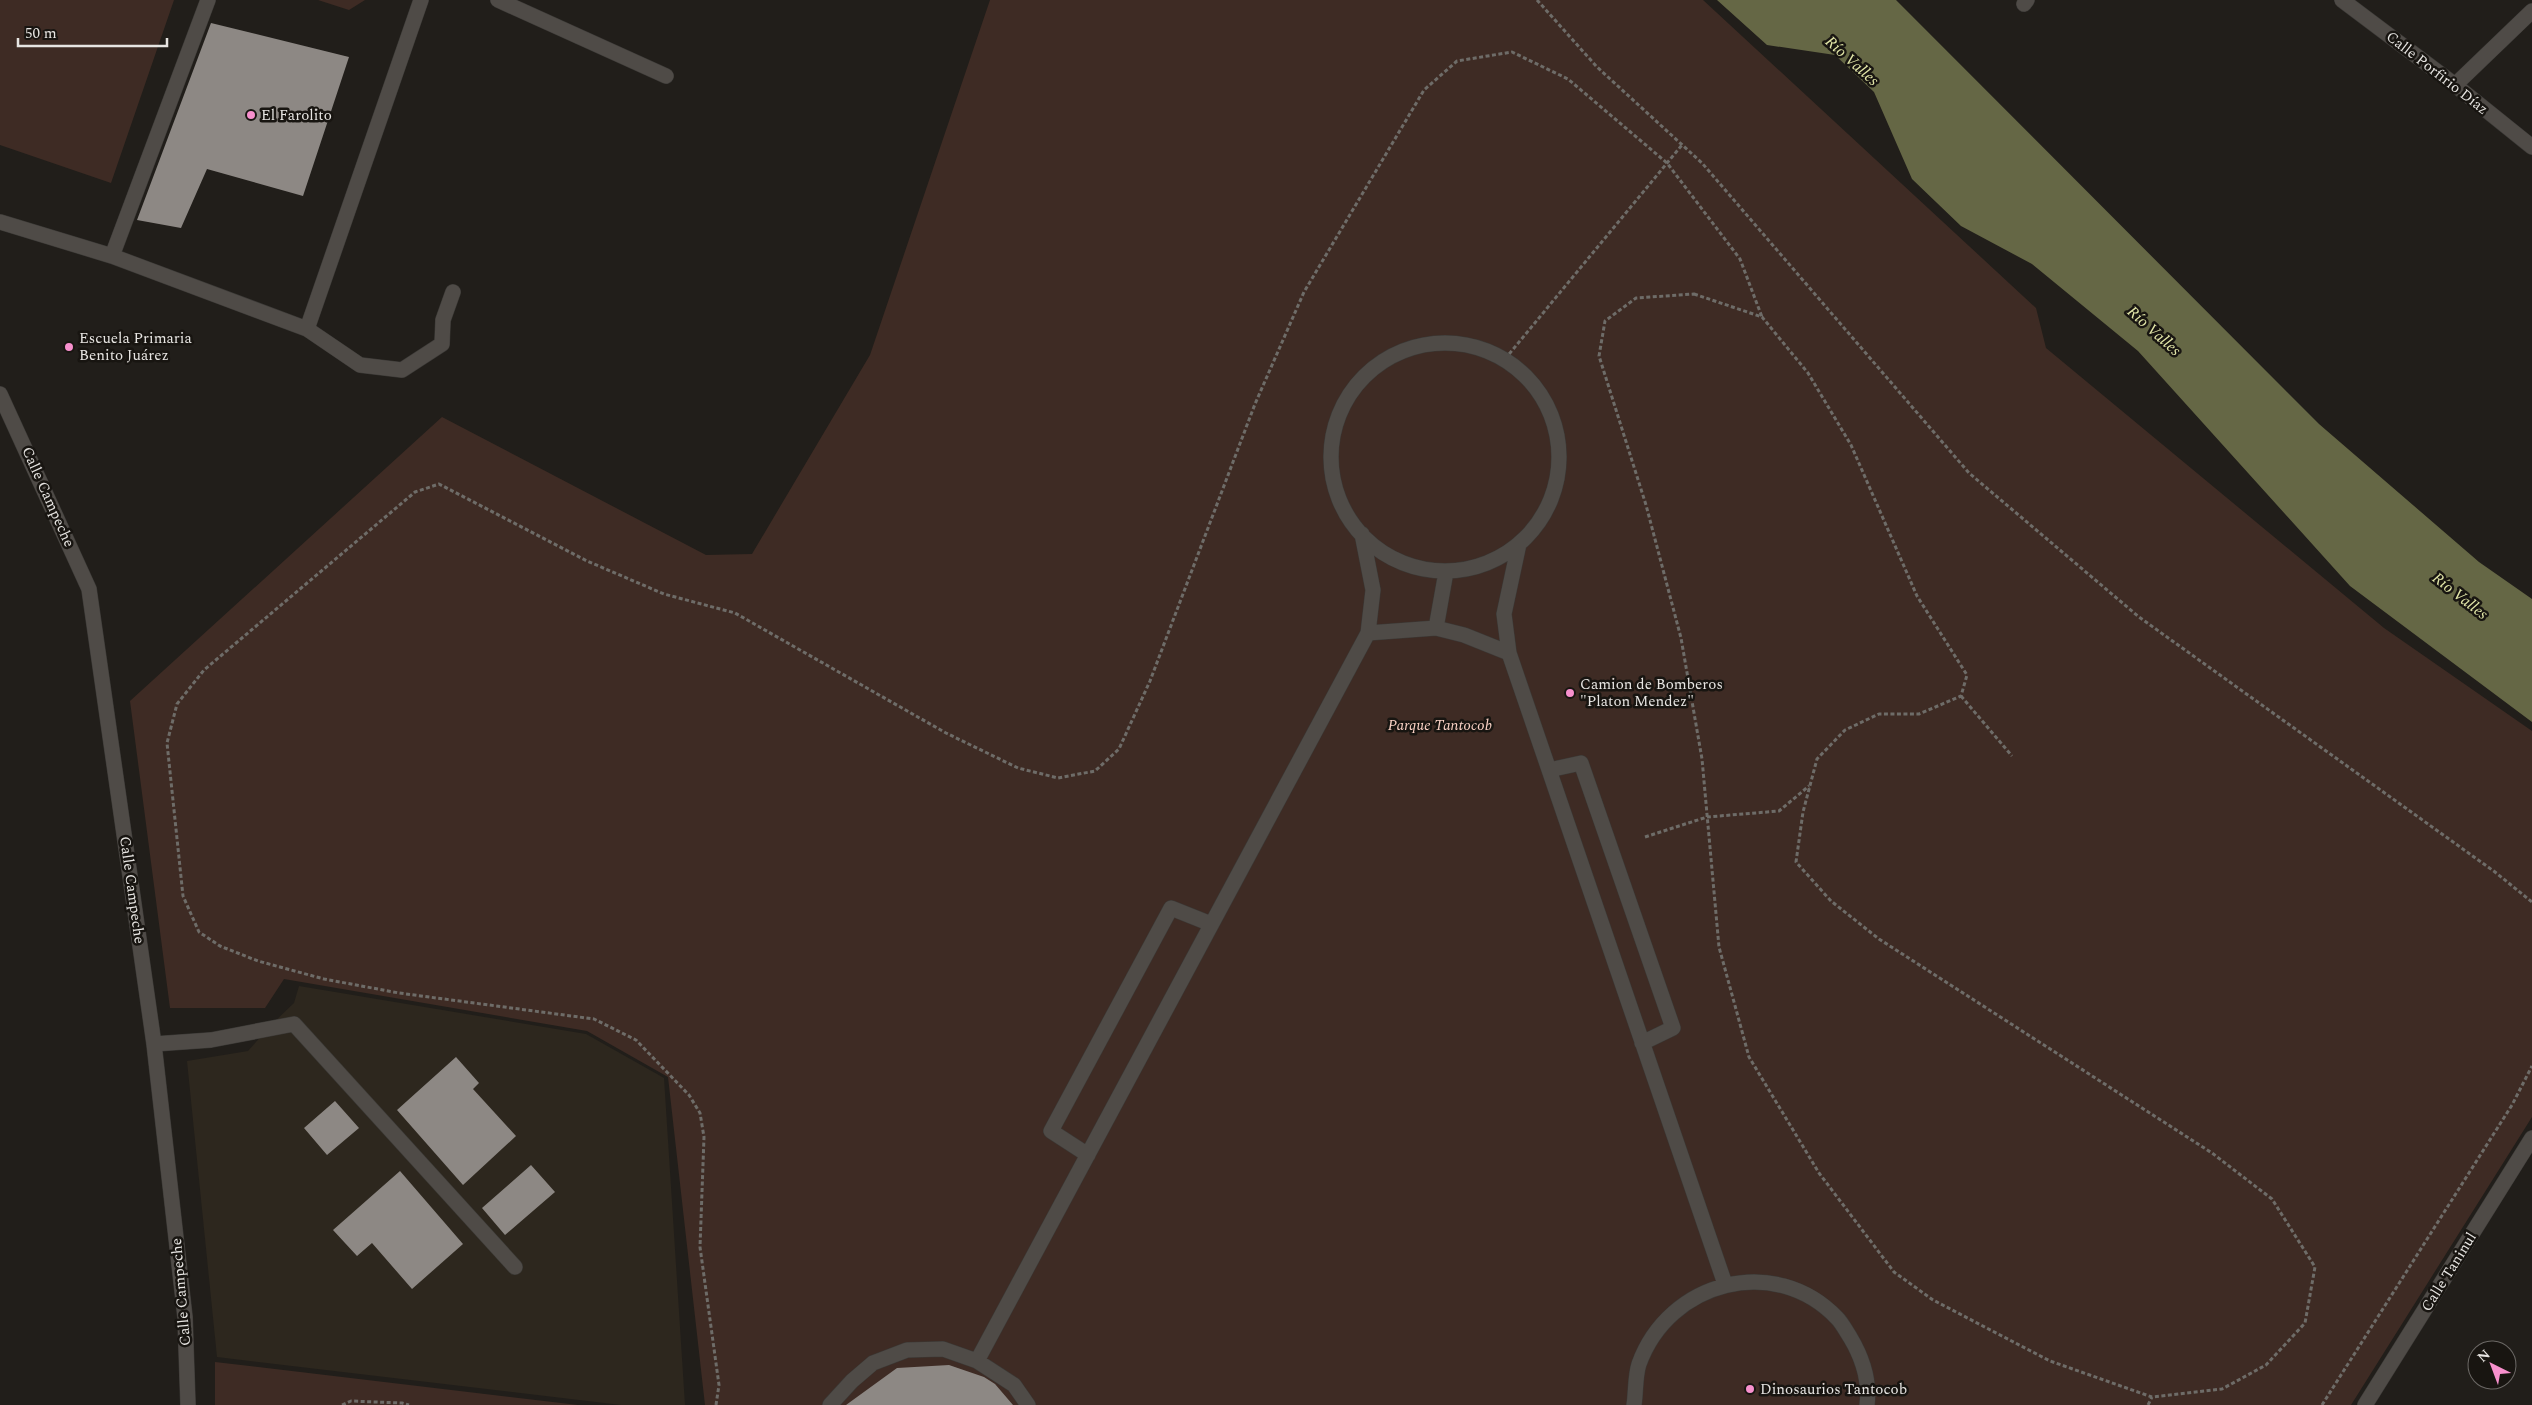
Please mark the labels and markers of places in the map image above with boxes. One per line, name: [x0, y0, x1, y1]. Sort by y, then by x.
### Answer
place label: El Farolito: [261, 104, 332, 127]
marker: El Farolito: [245, 109, 257, 121]
place label: Escuela Primaria Benito Juárez: [79, 327, 192, 367]
marker: Escuela Primaria Benito Juárez: [63, 341, 75, 353]
place label: Camion de Bomberos "Platon Mendez": [1580, 673, 1723, 713]
marker: Camion de Bomberos "Platon Mendez": [1564, 687, 1576, 699]
place label: Dinosaurios Tantocob: [1760, 1378, 1907, 1401]
marker: Dinosaurios Tantocob: [1744, 1383, 1756, 1395]

